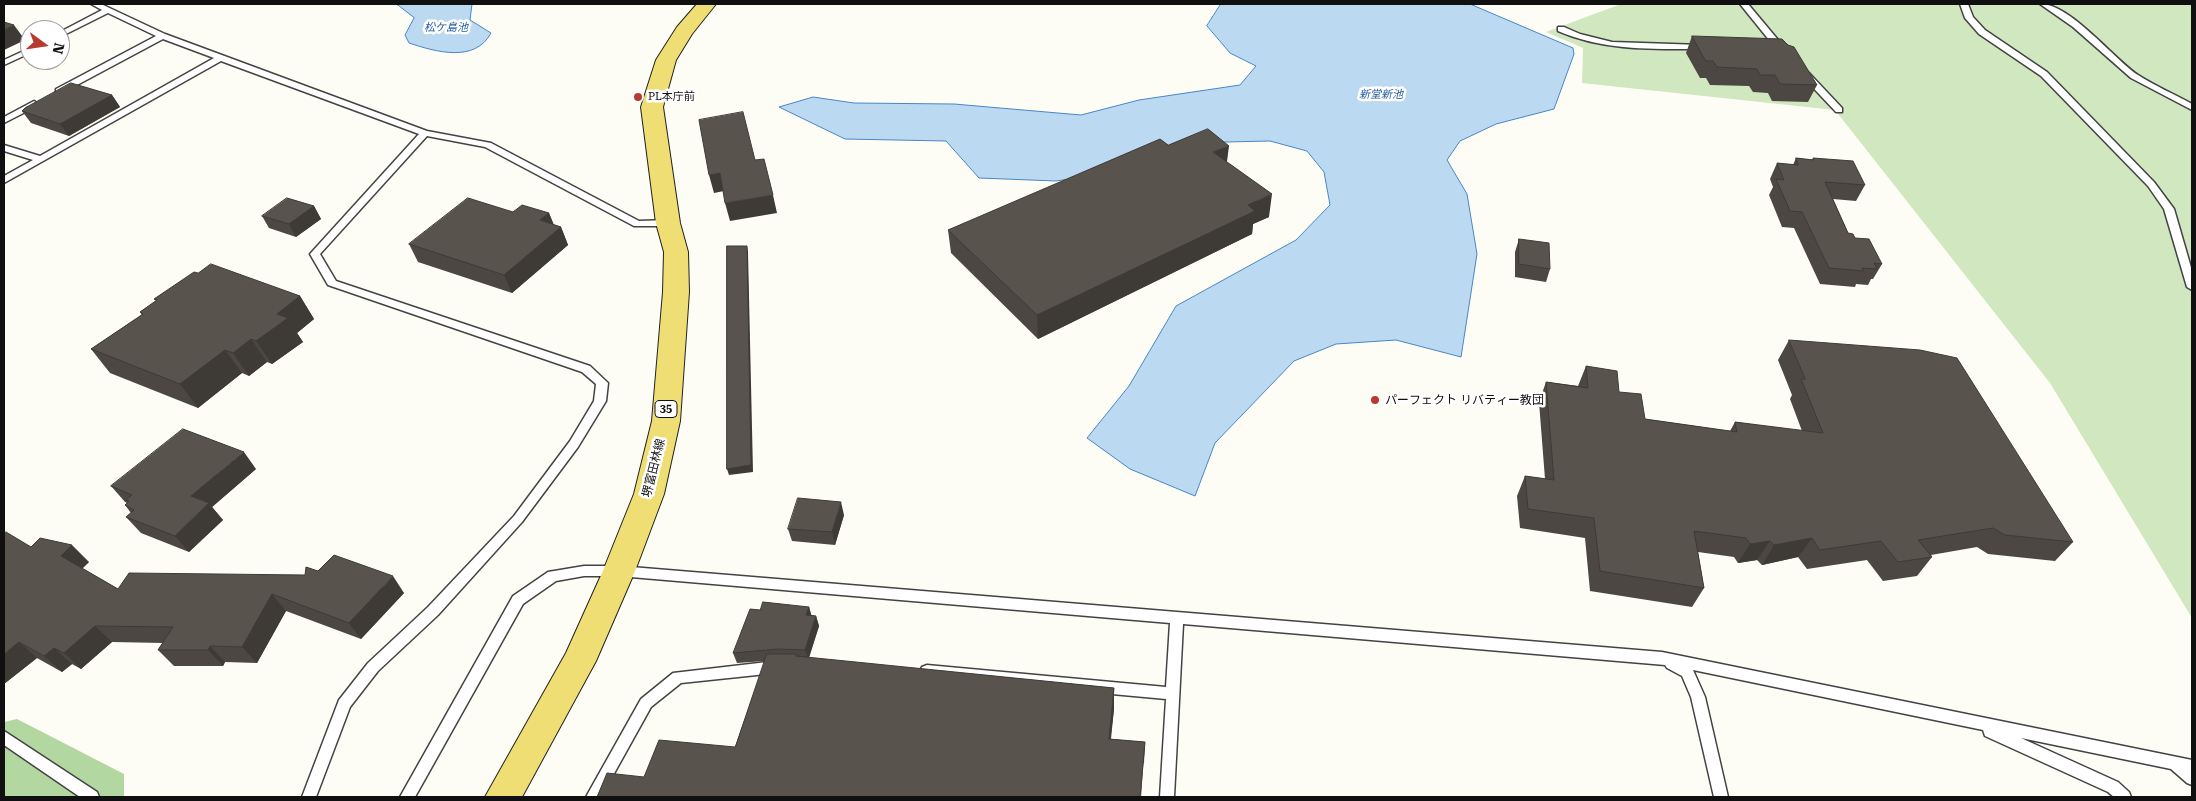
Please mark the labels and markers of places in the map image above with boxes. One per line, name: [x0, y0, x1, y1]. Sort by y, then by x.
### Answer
place label: PL本庁前: [648, 90, 695, 104]
marker: PL本庁前: [632, 91, 644, 103]
place label: パーフェクト リバティー教団: [1385, 393, 1544, 407]
marker: パーフェクト リバティー教団: [1369, 394, 1381, 406]

